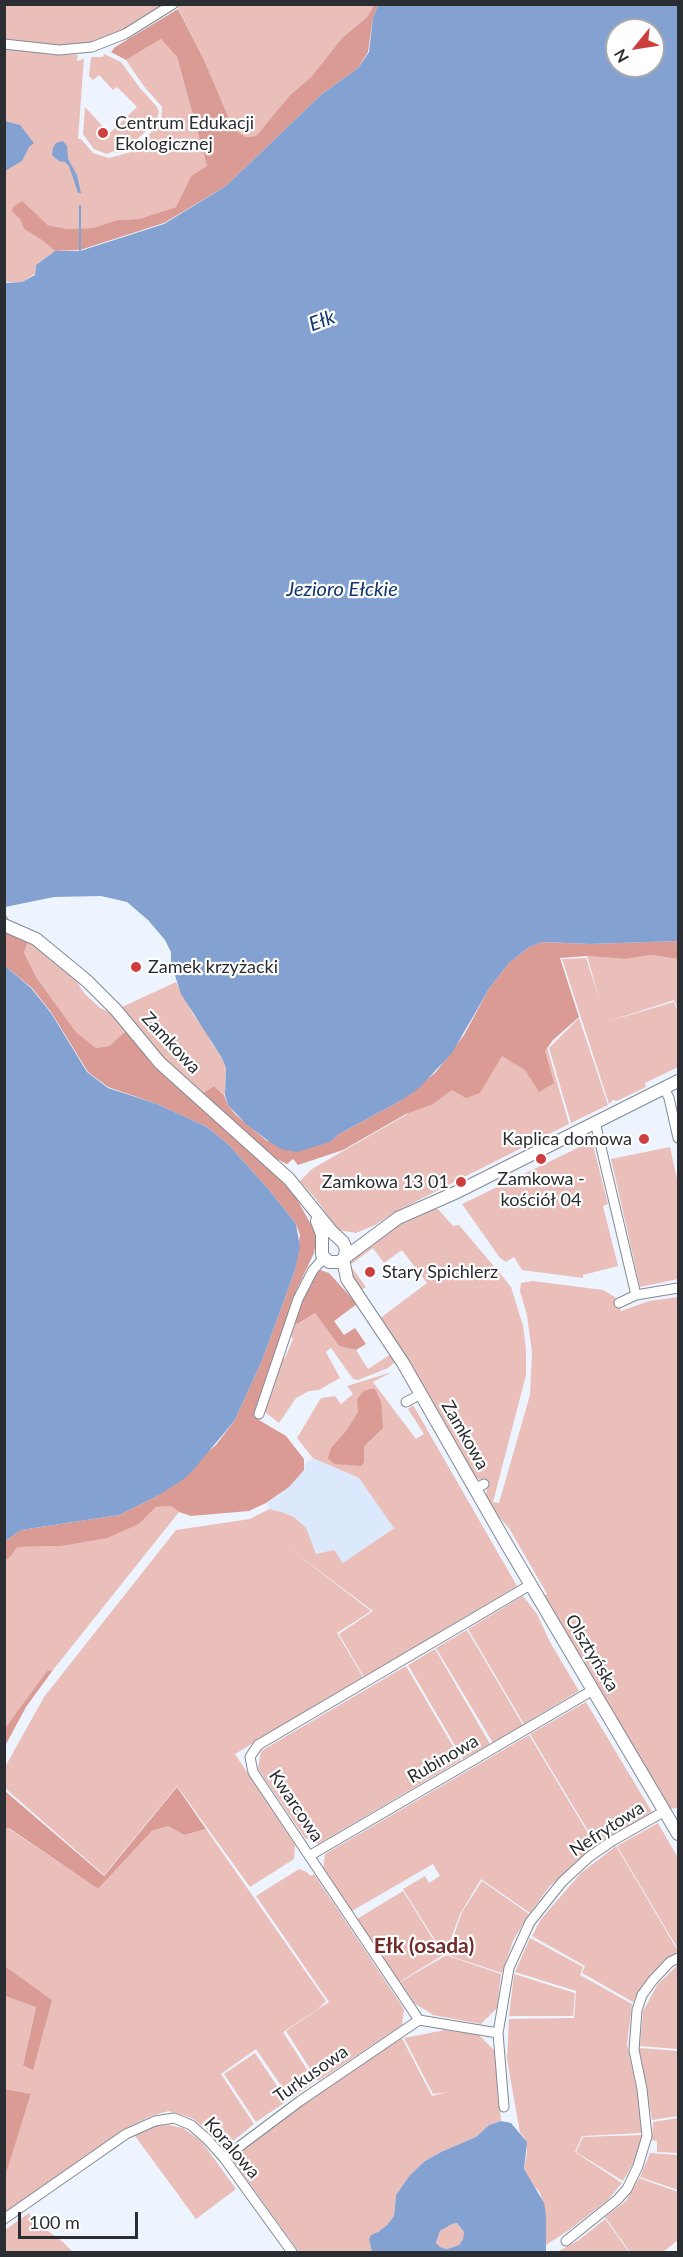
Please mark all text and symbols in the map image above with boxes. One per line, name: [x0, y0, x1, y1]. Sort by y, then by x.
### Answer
north arrow: [605, 18, 665, 78]
text: N: [609, 46, 632, 66]
place label: Centrum Edukacji Ekologicznej: [115, 112, 254, 154]
marker: Centrum Edukacji Ekologicznej: [96, 126, 110, 140]
water label: Ełk: [306, 305, 338, 337]
water label: Jezioro Ełckie: [286, 578, 398, 602]
place label: Zamek krzyżacki: [148, 956, 278, 978]
marker: Zamek krzyżacki: [129, 960, 143, 974]
street label: Zamkowa: [137, 1008, 205, 1078]
place label: Kaplica domowa: [502, 1128, 632, 1150]
marker: Kaplica domowa: [637, 1132, 651, 1146]
marker: Zamkowa - kościół 04: [534, 1152, 548, 1166]
place label: Zamkowa - kościół 04: [497, 1168, 585, 1210]
place label: Zamkowa 13 01: [322, 1171, 449, 1193]
marker: Zamkowa 13 01: [454, 1175, 468, 1189]
place label: Stary Spichlerz: [382, 1261, 498, 1283]
marker: Stary Spichlerz: [363, 1265, 377, 1279]
street label: Zamkowa: [437, 1397, 493, 1473]
street label: Olsztyńska: [561, 1611, 623, 1695]
street label: Rubinowa: [404, 1730, 482, 1788]
street label: Kwarcowa: [264, 1766, 328, 1846]
street label: Nefrytowa: [566, 1797, 648, 1861]
district label: Ełk (osada): [374, 1933, 474, 1959]
street label: Turkusowa: [270, 2041, 352, 2107]
street label: Koralowa: [200, 2113, 264, 2183]
scale bar: [21, 2200, 141, 2238]
text: 100 m: [29, 2211, 80, 2233]

